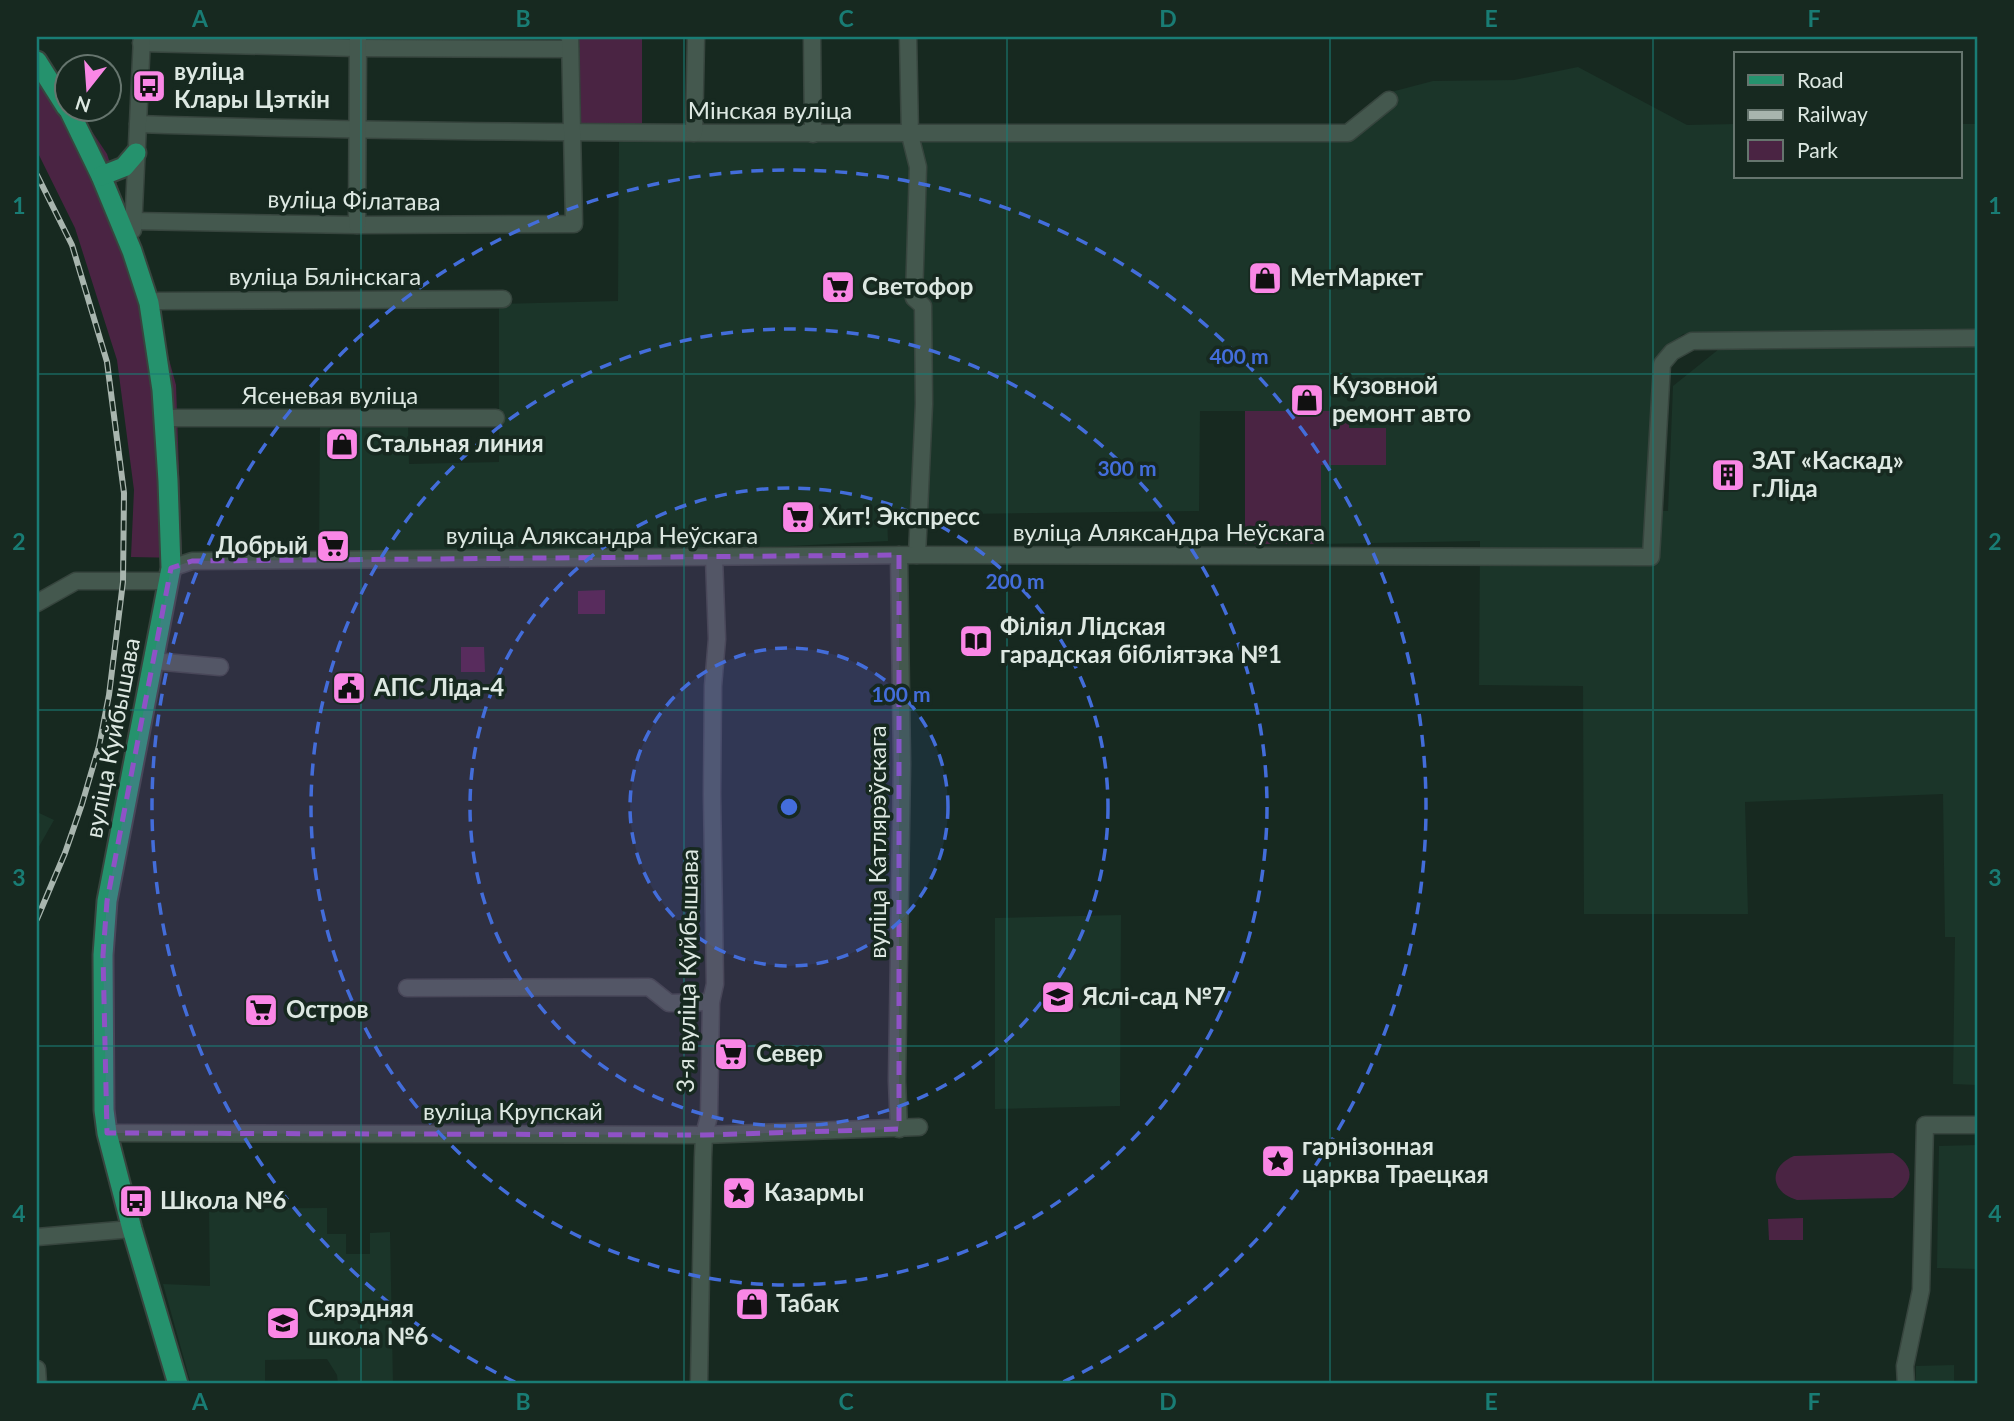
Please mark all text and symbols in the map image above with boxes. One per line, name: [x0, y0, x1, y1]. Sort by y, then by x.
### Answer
text: A: [191, 4, 209, 32]
text: B: [515, 4, 531, 32]
text: C: [838, 4, 854, 32]
text: D: [1159, 4, 1177, 32]
text: E: [1484, 4, 1498, 32]
text: F: [1807, 4, 1821, 32]
north arrow: [52, 52, 122, 122]
legend: [1734, 52, 1962, 178]
place label: вуліца Клары Цэткін: [174, 56, 330, 113]
bus stop icon: вуліца Клары Цэткін: [130, 67, 168, 105]
text: Road: [1797, 67, 1844, 92]
text: N: [73, 92, 93, 118]
street label: Мінская вуліца: [688, 95, 852, 124]
text: Railway: [1797, 101, 1868, 126]
text: Park: [1797, 137, 1838, 162]
street label: вуліца Філатава: [267, 183, 441, 216]
text: 1: [12, 191, 26, 219]
text: 1: [1988, 191, 2002, 219]
shop icon: МетМаркет: [1246, 259, 1284, 297]
street label: вуліца Бялінскага: [229, 261, 421, 290]
place label: МетМаркет: [1290, 262, 1424, 291]
supermarket icon: Светофор: [819, 268, 857, 306]
place label: Светофор: [862, 271, 973, 300]
text: 400 m: [1209, 343, 1269, 368]
place label: Кузовной ремонт авто: [1332, 370, 1471, 427]
street label: Ясеневая вуліца: [241, 380, 418, 409]
shop icon: Кузовной ремонт авто: [1288, 381, 1326, 419]
shop icon: Стальная линия: [323, 425, 361, 463]
place label: Стальная линия: [366, 428, 544, 457]
place label: ЗАТ «Каскад» г.Ліда: [1752, 445, 1904, 502]
text: 300 m: [1097, 455, 1157, 480]
building icon: ЗАТ «Каскад» г.Ліда: [1709, 456, 1747, 494]
supermarket icon: Хит! Экспресс: [779, 498, 817, 536]
place label: Хит! Экспресс: [822, 501, 980, 530]
street label: вуліца Аляксандра Неўскага: [1013, 517, 1325, 546]
street label: вуліца Аляксандра Неўскага: [446, 520, 758, 549]
text: 2: [12, 527, 26, 555]
supermarket icon: Добрый: [314, 527, 352, 565]
text: 2: [1988, 527, 2002, 555]
place label: Добрый: [216, 530, 308, 559]
text: 200 m: [985, 568, 1045, 593]
place label: Філіял Лідская гарадская бібліятэка №1: [1000, 611, 1282, 668]
library icon: Філіял Лідская гарадская бібліятэка №1: [957, 622, 995, 660]
street label: вуліца Куйбышава: [78, 635, 145, 840]
public building icon: АПС Ліда-4: [330, 669, 368, 707]
place label: АПС Ліда-4: [373, 672, 504, 701]
text: 100 m: [871, 681, 931, 706]
street label: вуліца Катлярэўскага: [862, 725, 891, 959]
centre of rings: [777, 795, 801, 819]
street label: 3-я вуліца Куйбышава: [670, 849, 703, 1093]
text: 3: [12, 863, 26, 891]
text: 3: [1988, 863, 2002, 891]
school or university icon: Яслі-сад №7: [1039, 978, 1077, 1016]
place label: Яслі-сад №7: [1081, 981, 1226, 1010]
supermarket icon: Остров: [242, 991, 280, 1029]
place label: Остров: [286, 994, 369, 1023]
supermarket icon: Север: [712, 1035, 750, 1073]
place label: Север: [756, 1038, 823, 1067]
street label: вуліца Крупскай: [423, 1096, 603, 1125]
place label: гарнізонная царква Траецкая: [1302, 1131, 1489, 1188]
place icon: гарнізонная царква Траецкая: [1259, 1142, 1297, 1180]
place icon: Казармы: [720, 1174, 758, 1212]
place label: Казармы: [764, 1177, 864, 1206]
bus stop icon: Школа №6: [117, 1182, 155, 1220]
place label: Школа №6: [160, 1185, 287, 1214]
text: 4: [12, 1199, 26, 1227]
text: 4: [1988, 1199, 2002, 1227]
shop icon: Табак: [733, 1285, 771, 1323]
place label: Табак: [776, 1288, 839, 1317]
place label: Сярэдняя школа №6: [308, 1293, 429, 1350]
school or university icon: Сярэдняя школа №6: [264, 1304, 302, 1342]
text: A: [191, 1387, 209, 1415]
text: B: [515, 1387, 531, 1415]
text: C: [838, 1387, 854, 1415]
text: D: [1159, 1387, 1177, 1415]
text: E: [1484, 1387, 1498, 1415]
text: F: [1807, 1387, 1821, 1415]

